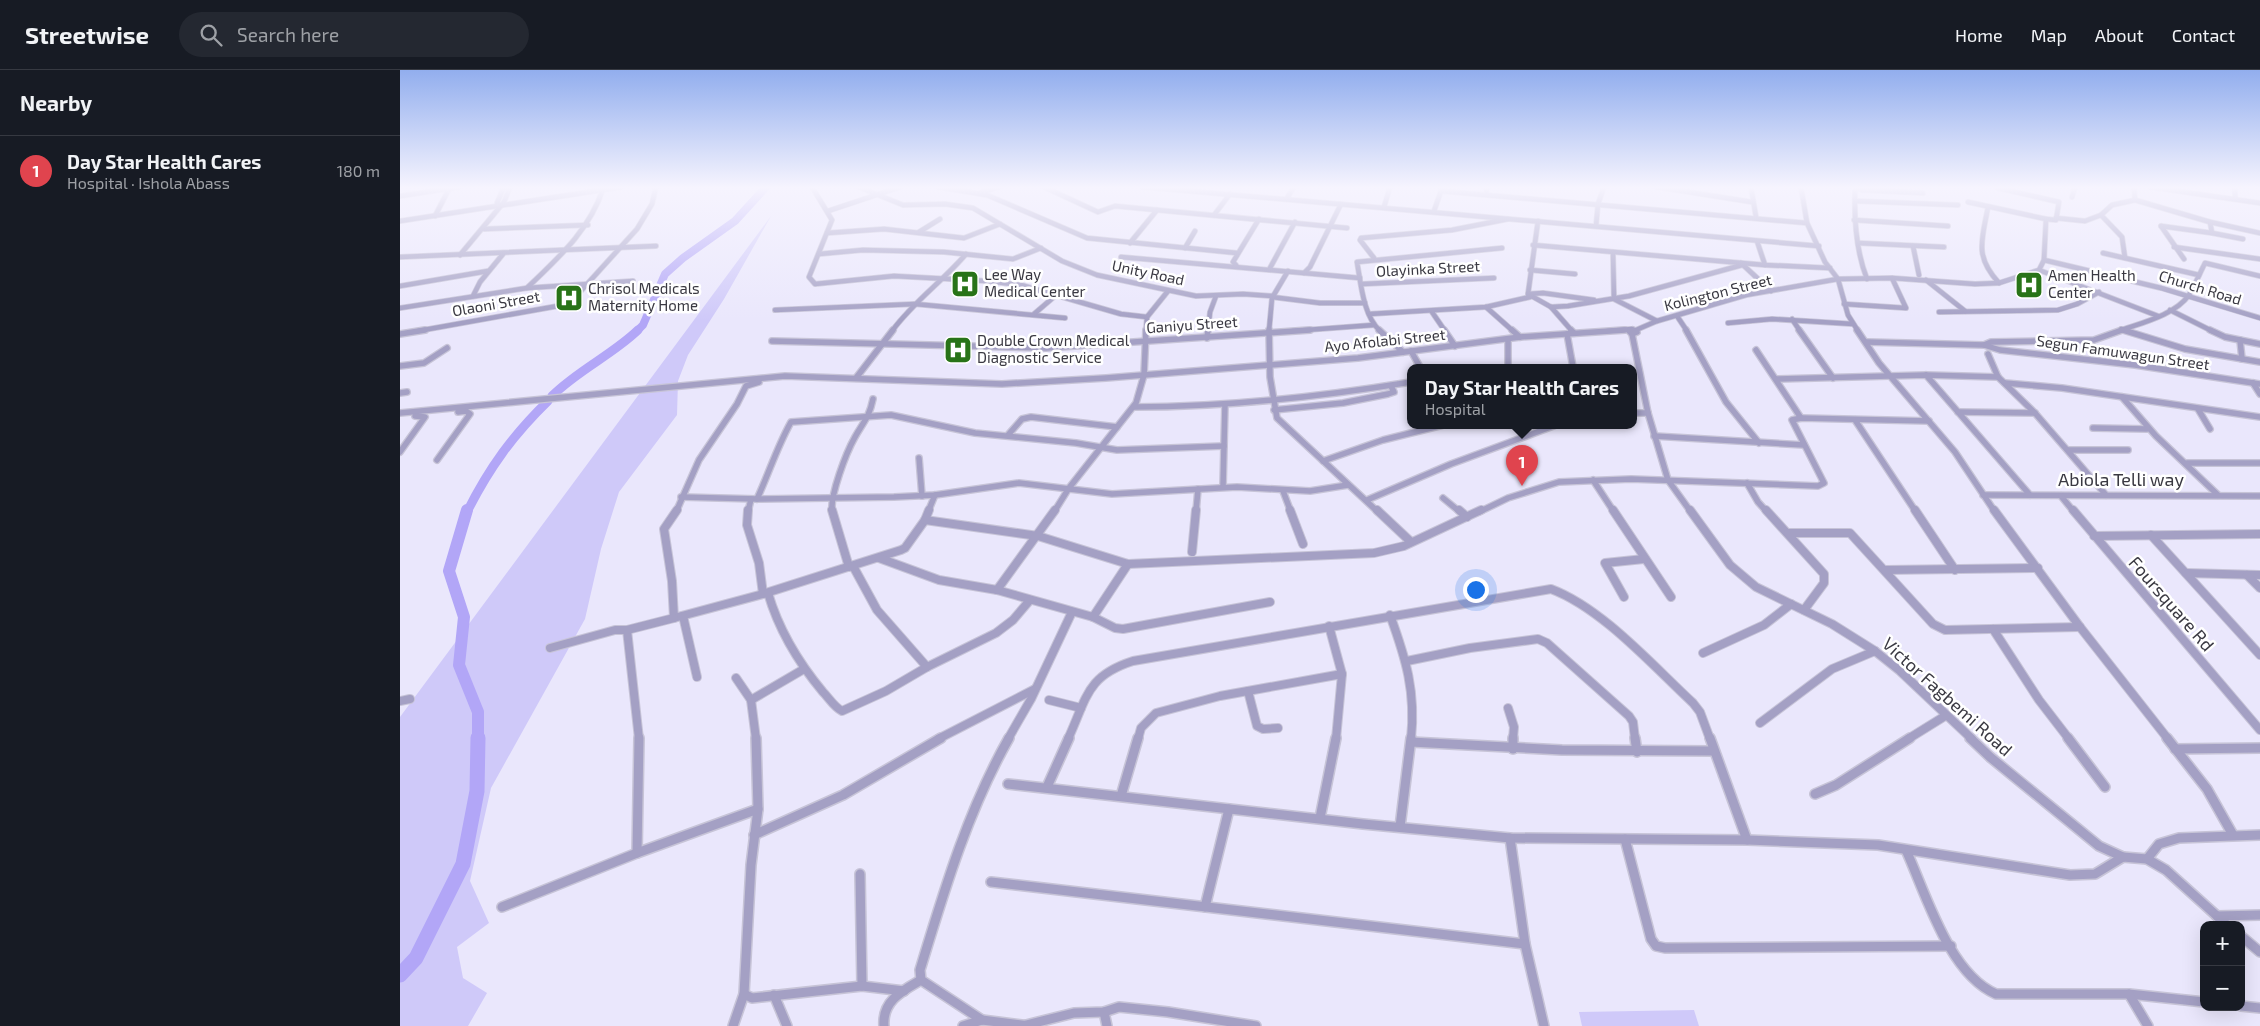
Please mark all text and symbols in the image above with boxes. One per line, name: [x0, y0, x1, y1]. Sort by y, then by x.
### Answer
search box: [179, 12, 529, 57]
text: Streetwise: [25, 20, 149, 49]
icon: search: [197, 21, 225, 49]
text: Search here: [237, 23, 339, 46]
text: Home: [1955, 24, 2003, 46]
text: Map: [2031, 24, 2067, 46]
text: About: [2095, 24, 2144, 46]
text: Contact: [2172, 24, 2235, 46]
text: Nearby: [20, 90, 92, 115]
text: Day Star Health Cares: [67, 150, 261, 173]
text: 1: [33, 161, 39, 180]
text: 180 m: [337, 161, 380, 180]
text: Hospital · Ishola Abass: [67, 173, 230, 192]
street label: Unity Road: [1110, 256, 1186, 288]
street label: Olayinka Street: [1376, 256, 1481, 280]
place label: Lee Way Medical Center: [984, 265, 1086, 300]
place label: Amen Health Center: [2048, 266, 2136, 301]
street label: Church Road: [2157, 266, 2244, 308]
hospital icon: Lee Way Medical Center: [950, 269, 980, 299]
street label: Kolington Street: [1662, 270, 1774, 314]
hospital icon: Amen Health Center: [2014, 270, 2044, 300]
place label: Chrisol Medicals Maternity Home: [588, 279, 700, 314]
hospital icon: Chrisol Medicals Maternity Home: [554, 283, 584, 313]
street label: Olaoni Street: [451, 286, 541, 320]
street label: Ganiyu Street: [1146, 312, 1239, 336]
street label: Ayo Afolabi Street: [1323, 325, 1447, 355]
place label: Double Crown Medical Diagnostic Service: [977, 331, 1130, 366]
street label: Segun Famuwagun Street: [2036, 331, 2211, 373]
hospital icon: Double Crown Medical Diagnostic Service: [943, 335, 973, 365]
popup: [1407, 364, 1637, 429]
text: Day Star Health Cares: [1425, 376, 1619, 399]
text: Hospital: [1425, 399, 1486, 418]
pin: 1: [1506, 445, 1538, 486]
street label: Abiola Telli way: [2058, 468, 2185, 490]
street label: Foursquare Rd: [2124, 551, 2219, 655]
your location: [1463, 577, 1489, 603]
street label: Victor Fagbemi Road: [1878, 632, 2017, 760]
map controls: [2200, 921, 2245, 1011]
button: +: [2200, 921, 2245, 966]
button: −: [2200, 966, 2245, 1011]

